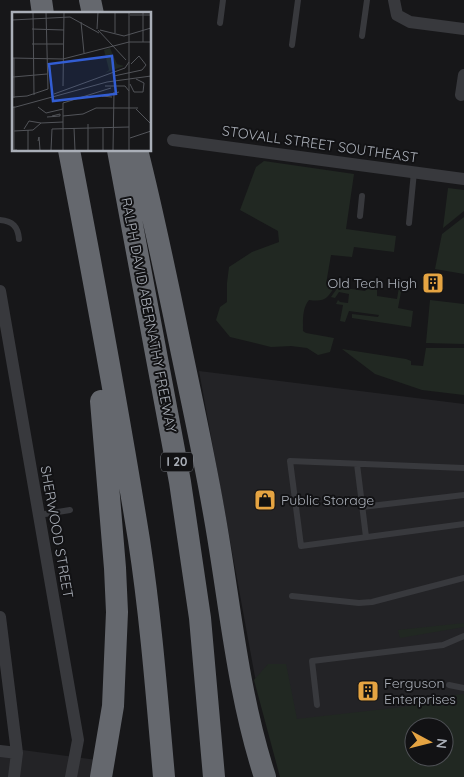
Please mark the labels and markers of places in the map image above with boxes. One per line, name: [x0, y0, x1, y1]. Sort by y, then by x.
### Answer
building icon: Old Tech High: [421, 271, 445, 295]
place label: Old Tech High: [327, 274, 417, 292]
shop icon: Public Storage: [253, 488, 277, 512]
place label: Public Storage: [281, 491, 374, 509]
place label: Ferguson Enterprises: [384, 674, 456, 708]
building icon: Ferguson Enterprises: [356, 679, 380, 703]

